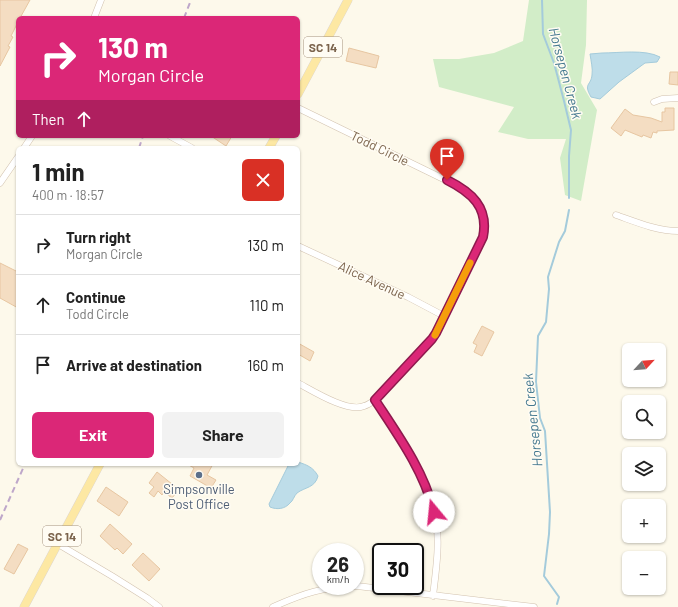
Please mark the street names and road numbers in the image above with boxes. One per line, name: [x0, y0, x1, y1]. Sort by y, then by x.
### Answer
road number: SC 14: [304, 37, 342, 57]
street label: Todd Circle: [348, 127, 412, 169]
street label: Alice Avenue: [336, 258, 408, 302]
road number: SC 14: [43, 526, 81, 546]

